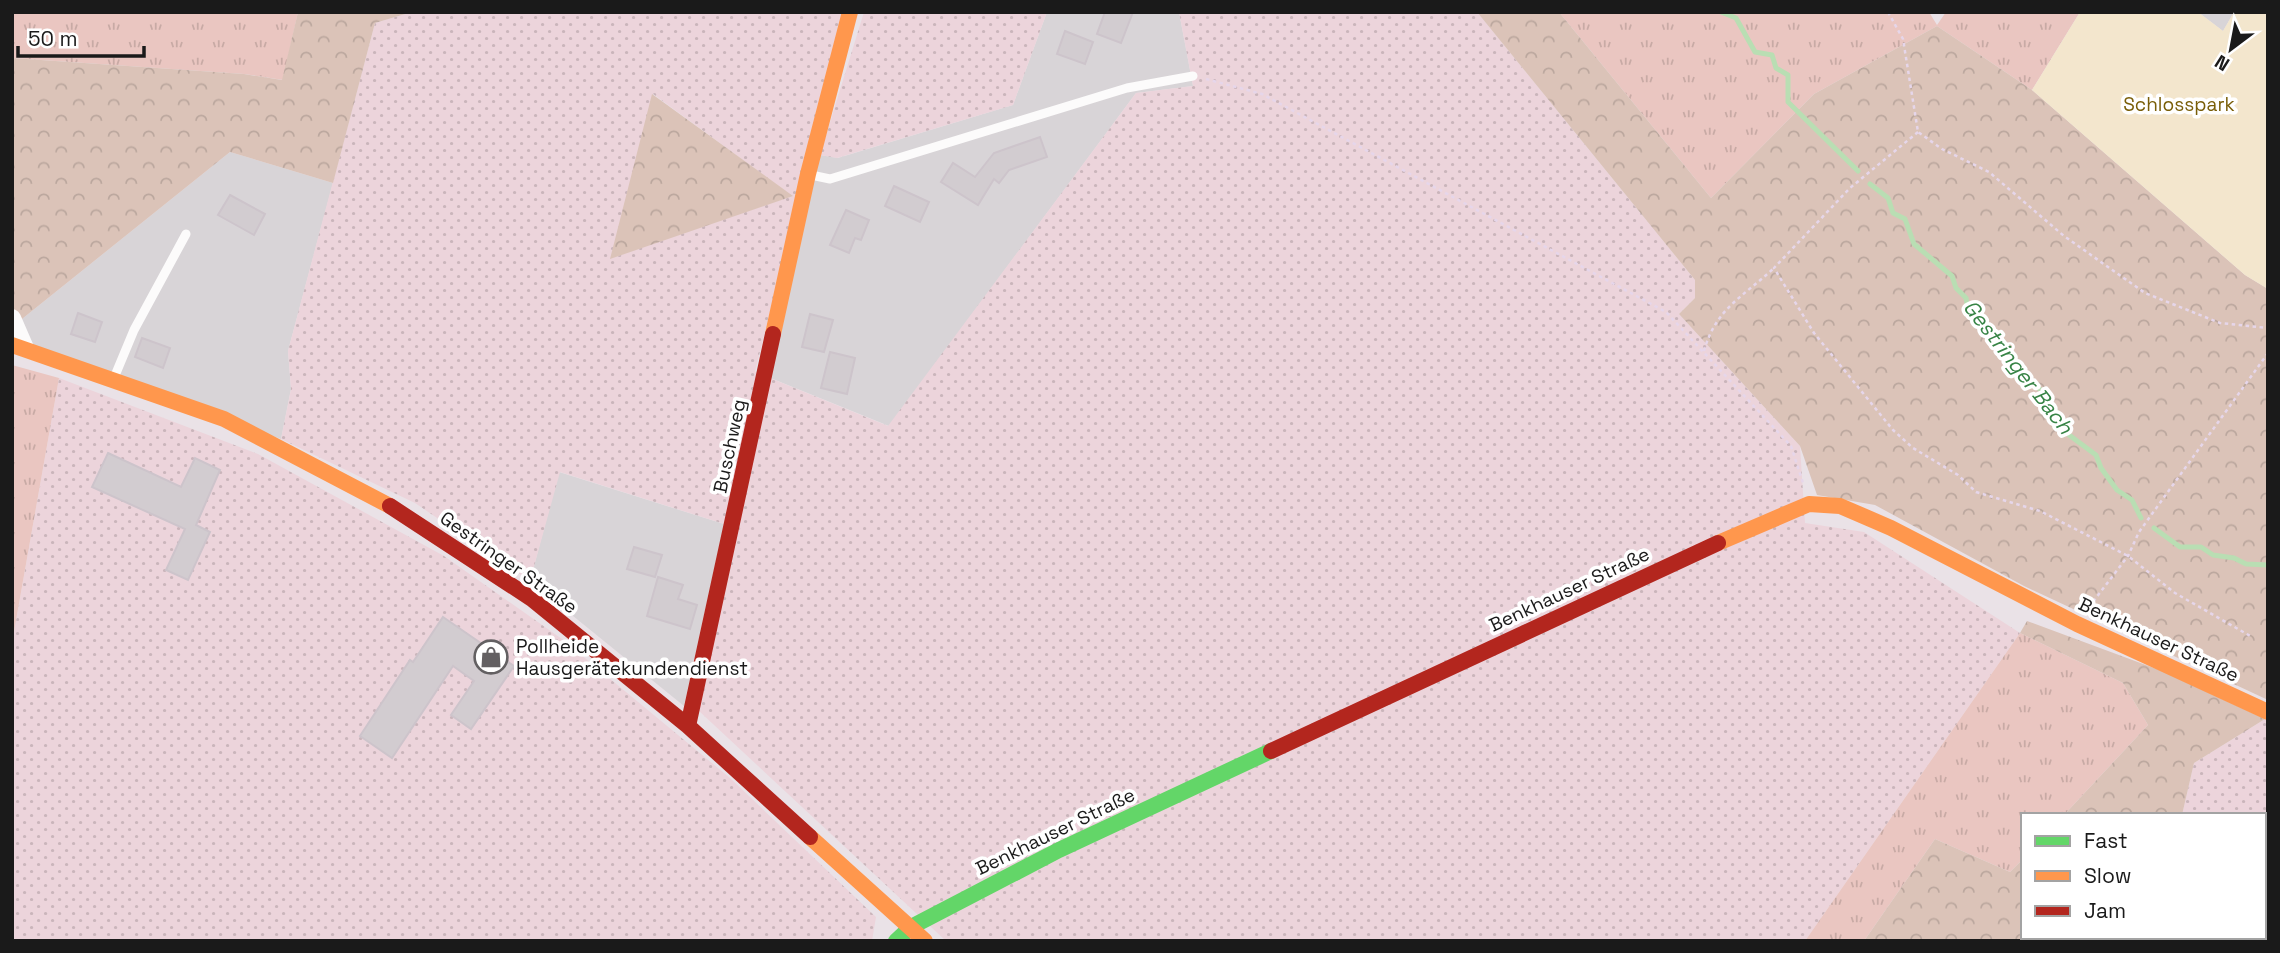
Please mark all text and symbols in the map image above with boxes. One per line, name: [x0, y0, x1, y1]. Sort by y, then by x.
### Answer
scale bar: [18, 14, 144, 58]
north arrow: [2196, 14, 2266, 84]
text: 50 m: [28, 25, 78, 52]
text: N: [2210, 49, 2234, 77]
park label: Schlosspark: [2123, 92, 2235, 117]
water label: Gestringer Bach: [1958, 294, 2080, 440]
street label: Buschweg: [707, 397, 752, 495]
street label: Gestringer Straße: [435, 506, 582, 619]
street label: Benkhauser Straße: [1485, 541, 1653, 638]
street label: Benkhauser Straße: [2075, 591, 2243, 688]
place label: Pollheide Hausgerätekundendienst: [516, 634, 748, 681]
shop icon: Pollheide Hausgerätekundendienst: [472, 638, 510, 676]
street label: Benkhauser Straße: [971, 782, 1139, 881]
legend: [2021, 813, 2266, 939]
text: Fast: [2084, 827, 2128, 854]
text: Slow: [2084, 862, 2132, 889]
text: Jam: [2084, 897, 2126, 924]

